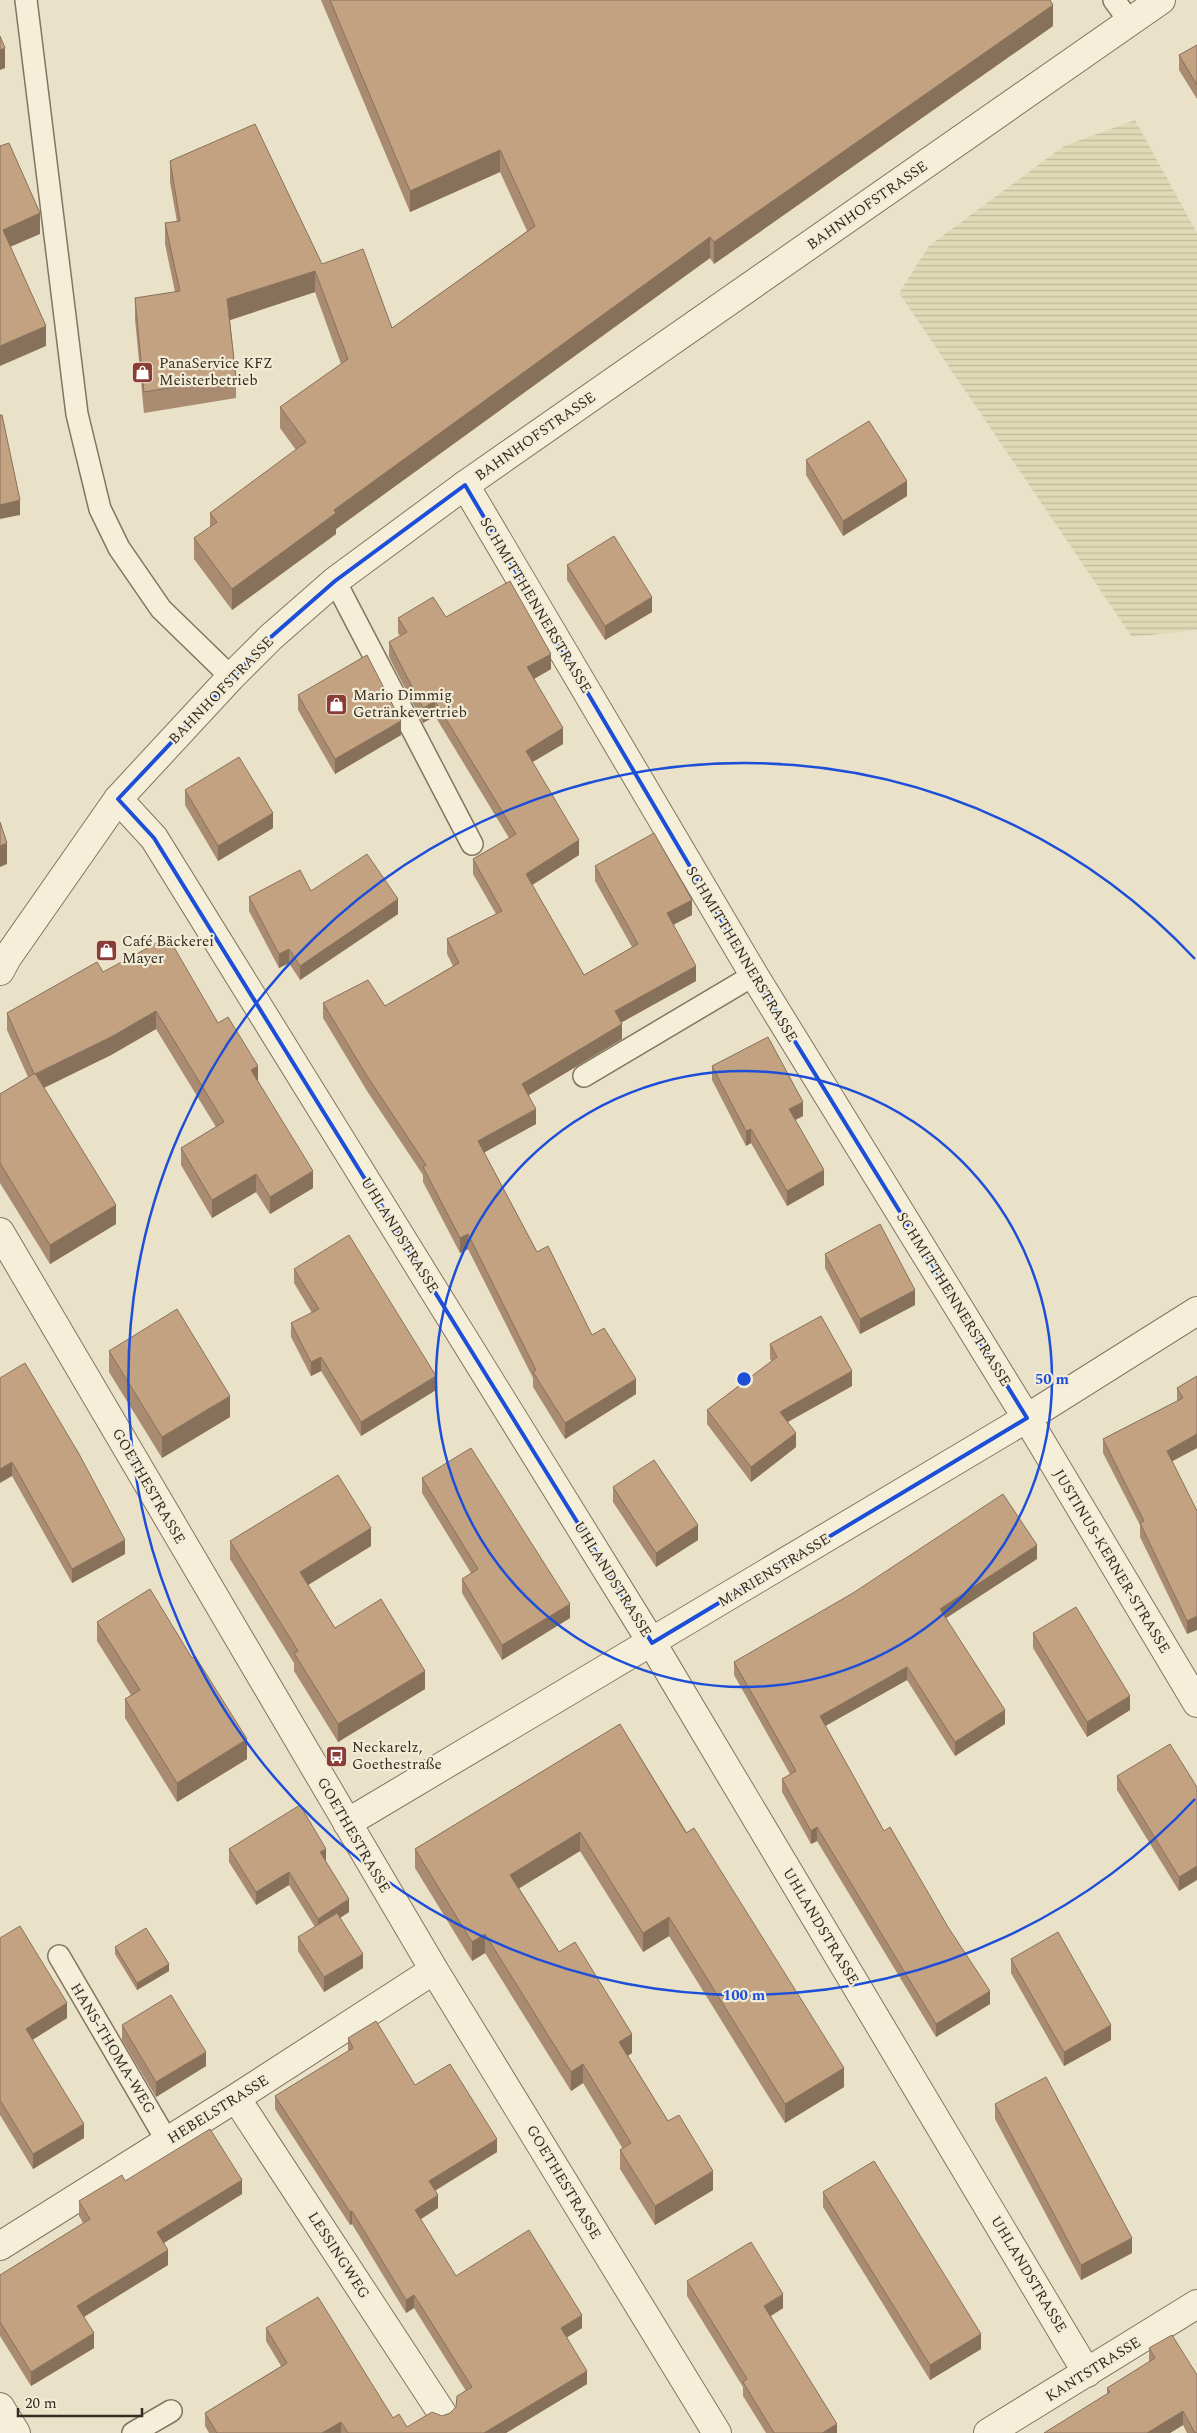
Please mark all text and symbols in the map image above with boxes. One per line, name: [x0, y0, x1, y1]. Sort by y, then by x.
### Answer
street label: BAHNHOFSTRASSE: [802, 155, 933, 256]
place label: PanaService KFZ Meisterbetrieb: [159, 352, 273, 392]
shop icon: PanaService KFZ Meisterbetrieb: [131, 360, 155, 384]
street label: BAHNHOFSTRASSE: [470, 386, 601, 487]
street label: SCHMITTHENNERSTRASSE: [474, 513, 597, 698]
street label: BAHNHOFSTRASSE: [163, 631, 279, 750]
place label: Mario Dimmig Getränkevertrieb: [353, 684, 467, 724]
shop icon: Mario Dimmig Getränkevertrieb: [325, 692, 349, 716]
street label: SCHMITTHENNERSTRASSE: [680, 862, 803, 1047]
place label: Café Bäckerei Mayer: [122, 930, 214, 970]
shop icon: Café Bäckerei Mayer: [94, 938, 118, 962]
street label: UHLANDSTRASSE: [355, 1173, 445, 1298]
street label: SCHMITTHENNERSTRASSE: [890, 1208, 1017, 1391]
text: 50 m: [1035, 1368, 1070, 1391]
centre of rings: [735, 1370, 753, 1388]
street label: GOETHESTRASSE: [106, 1424, 191, 1548]
street label: JUSTINUS-KERNER-STRASSE: [1047, 1465, 1176, 1658]
street label: UHLANDSTRASSE: [568, 1517, 658, 1642]
street label: MARIENSTRASSE: [713, 1528, 835, 1613]
place label: Neckarelz, Goethestraße: [352, 1736, 442, 1776]
bus stop icon: Neckarelz, Goethestraße: [324, 1744, 348, 1768]
street label: GOETHESTRASSE: [311, 1773, 396, 1897]
street label: UHLANDSTRASSE: [776, 1863, 865, 1989]
street label: HANS-THOMA-WEG: [64, 1978, 161, 2118]
text: 100 m: [723, 1984, 766, 2007]
street label: HEBELSTRASSE: [163, 2069, 274, 2150]
street label: GOETHESTRASSE: [520, 2120, 607, 2244]
street label: LESSINGWEG: [302, 2207, 376, 2304]
street label: UHLANDSTRASSE: [984, 2211, 1073, 2337]
street label: KANTSTRASSE: [1041, 2331, 1145, 2408]
scale bar: [18, 2386, 141, 2418]
text: 20 m: [25, 2392, 57, 2415]

